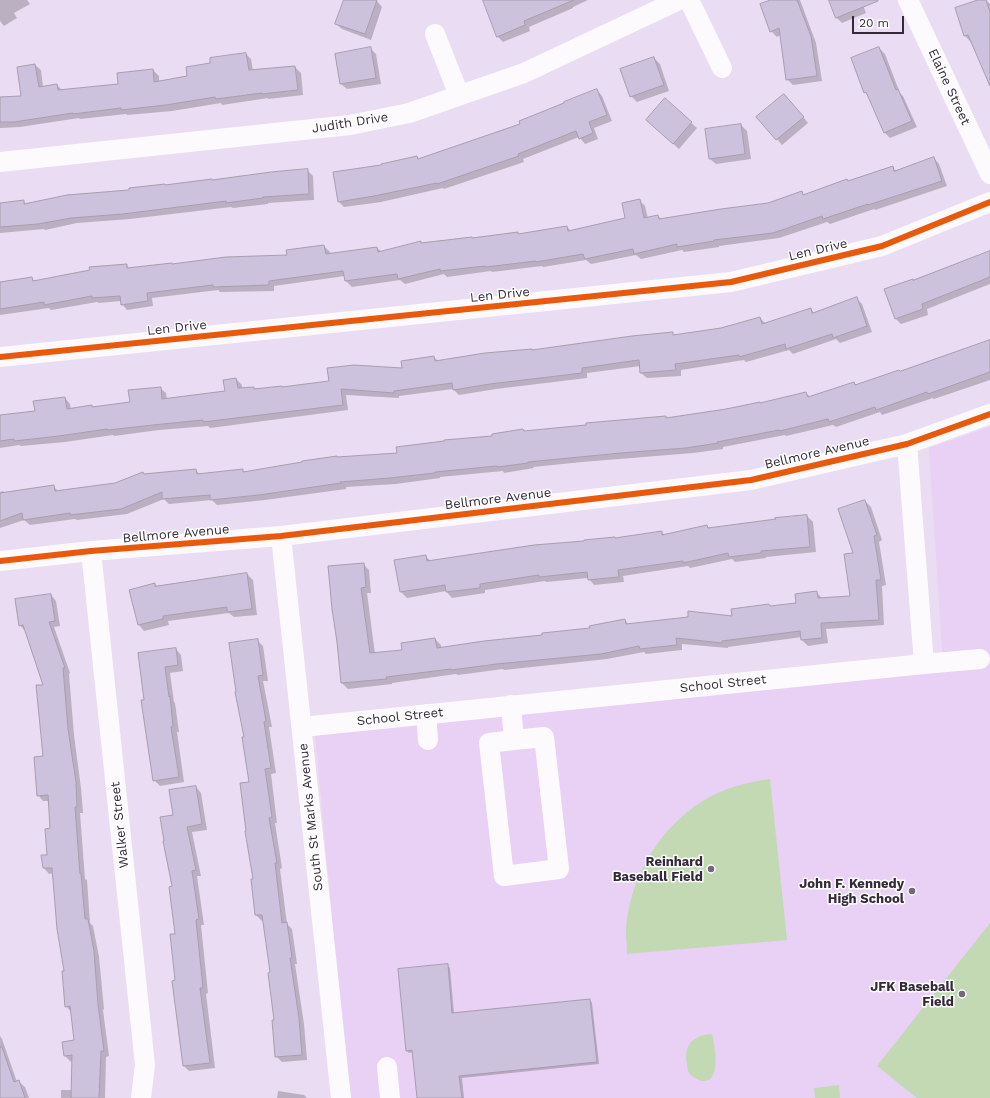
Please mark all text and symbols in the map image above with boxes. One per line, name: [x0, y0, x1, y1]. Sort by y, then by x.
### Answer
scale bar: [854, 8, 906, 34]
text: 20 m: [859, 16, 889, 30]
street label: Elaine Street: [925, 46, 973, 128]
street label: Judith Drive: [311, 109, 389, 137]
street label: Len Drive: [787, 236, 849, 264]
street label: Len Drive: [469, 284, 531, 306]
street label: Len Drive: [146, 317, 208, 339]
street label: Bellmore Avenue: [763, 433, 871, 473]
street label: Bellmore Avenue: [444, 485, 552, 513]
street label: Bellmore Avenue: [122, 522, 230, 546]
street label: School Street: [679, 672, 767, 696]
street label: School Street: [356, 705, 444, 729]
street label: South St Marks Avenue: [295, 742, 327, 892]
street label: Walker Street: [108, 781, 132, 869]
place label: Reinhard Baseball Field: [613, 854, 703, 885]
marker: Reinhard Baseball Field: [706, 864, 716, 874]
place label: John F. Kennedy High School: [799, 876, 904, 907]
marker: John F. Kennedy High School: [907, 886, 917, 896]
place label: JFK Baseball Field: [870, 979, 954, 1010]
marker: JFK Baseball Field: [957, 989, 967, 999]

